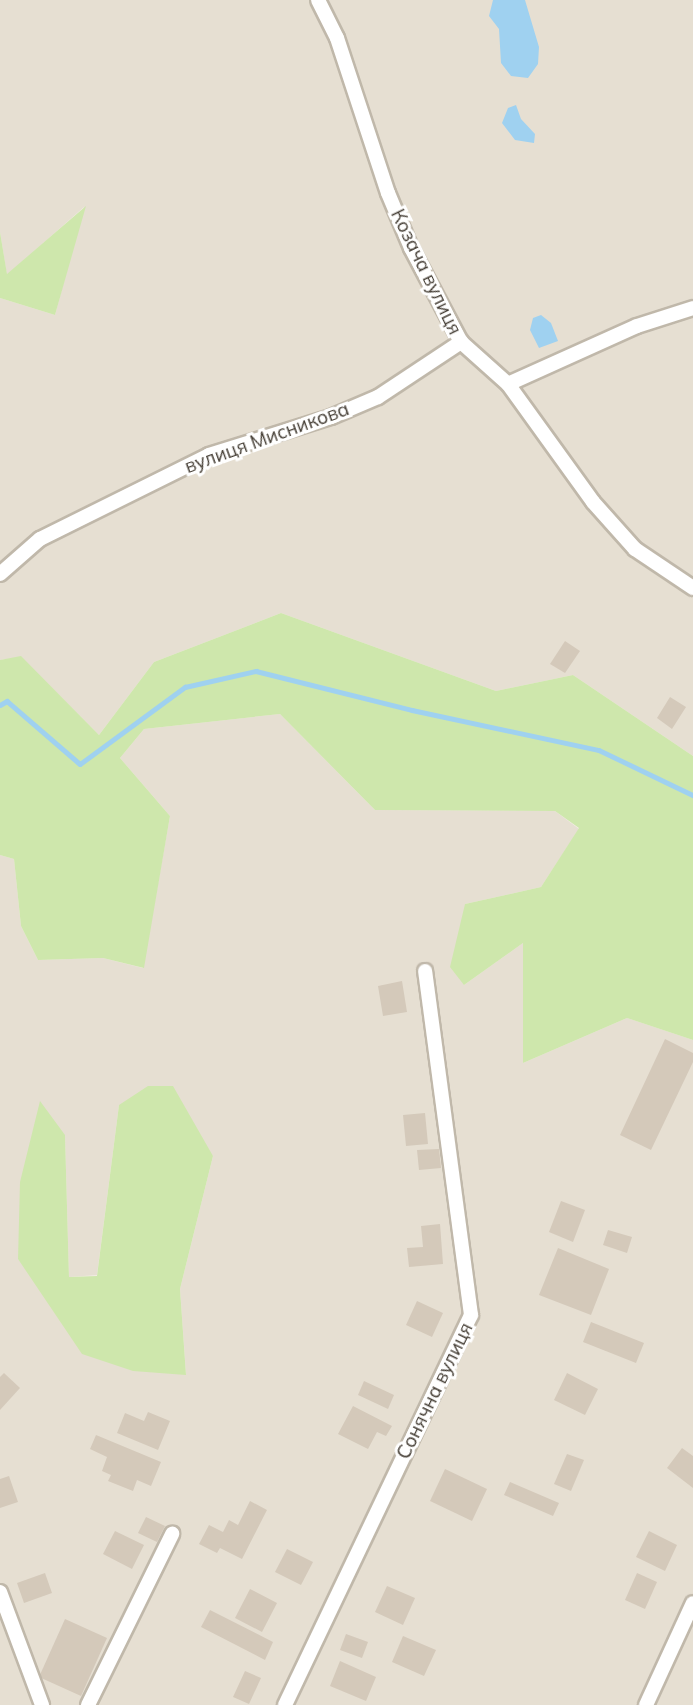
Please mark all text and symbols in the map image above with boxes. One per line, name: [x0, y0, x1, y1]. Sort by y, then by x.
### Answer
street label: Козача вулиця: [386, 206, 466, 338]
street label: вулиця Мисникова: [182, 398, 352, 478]
street label: Сонячна вулиця: [392, 1319, 478, 1463]

